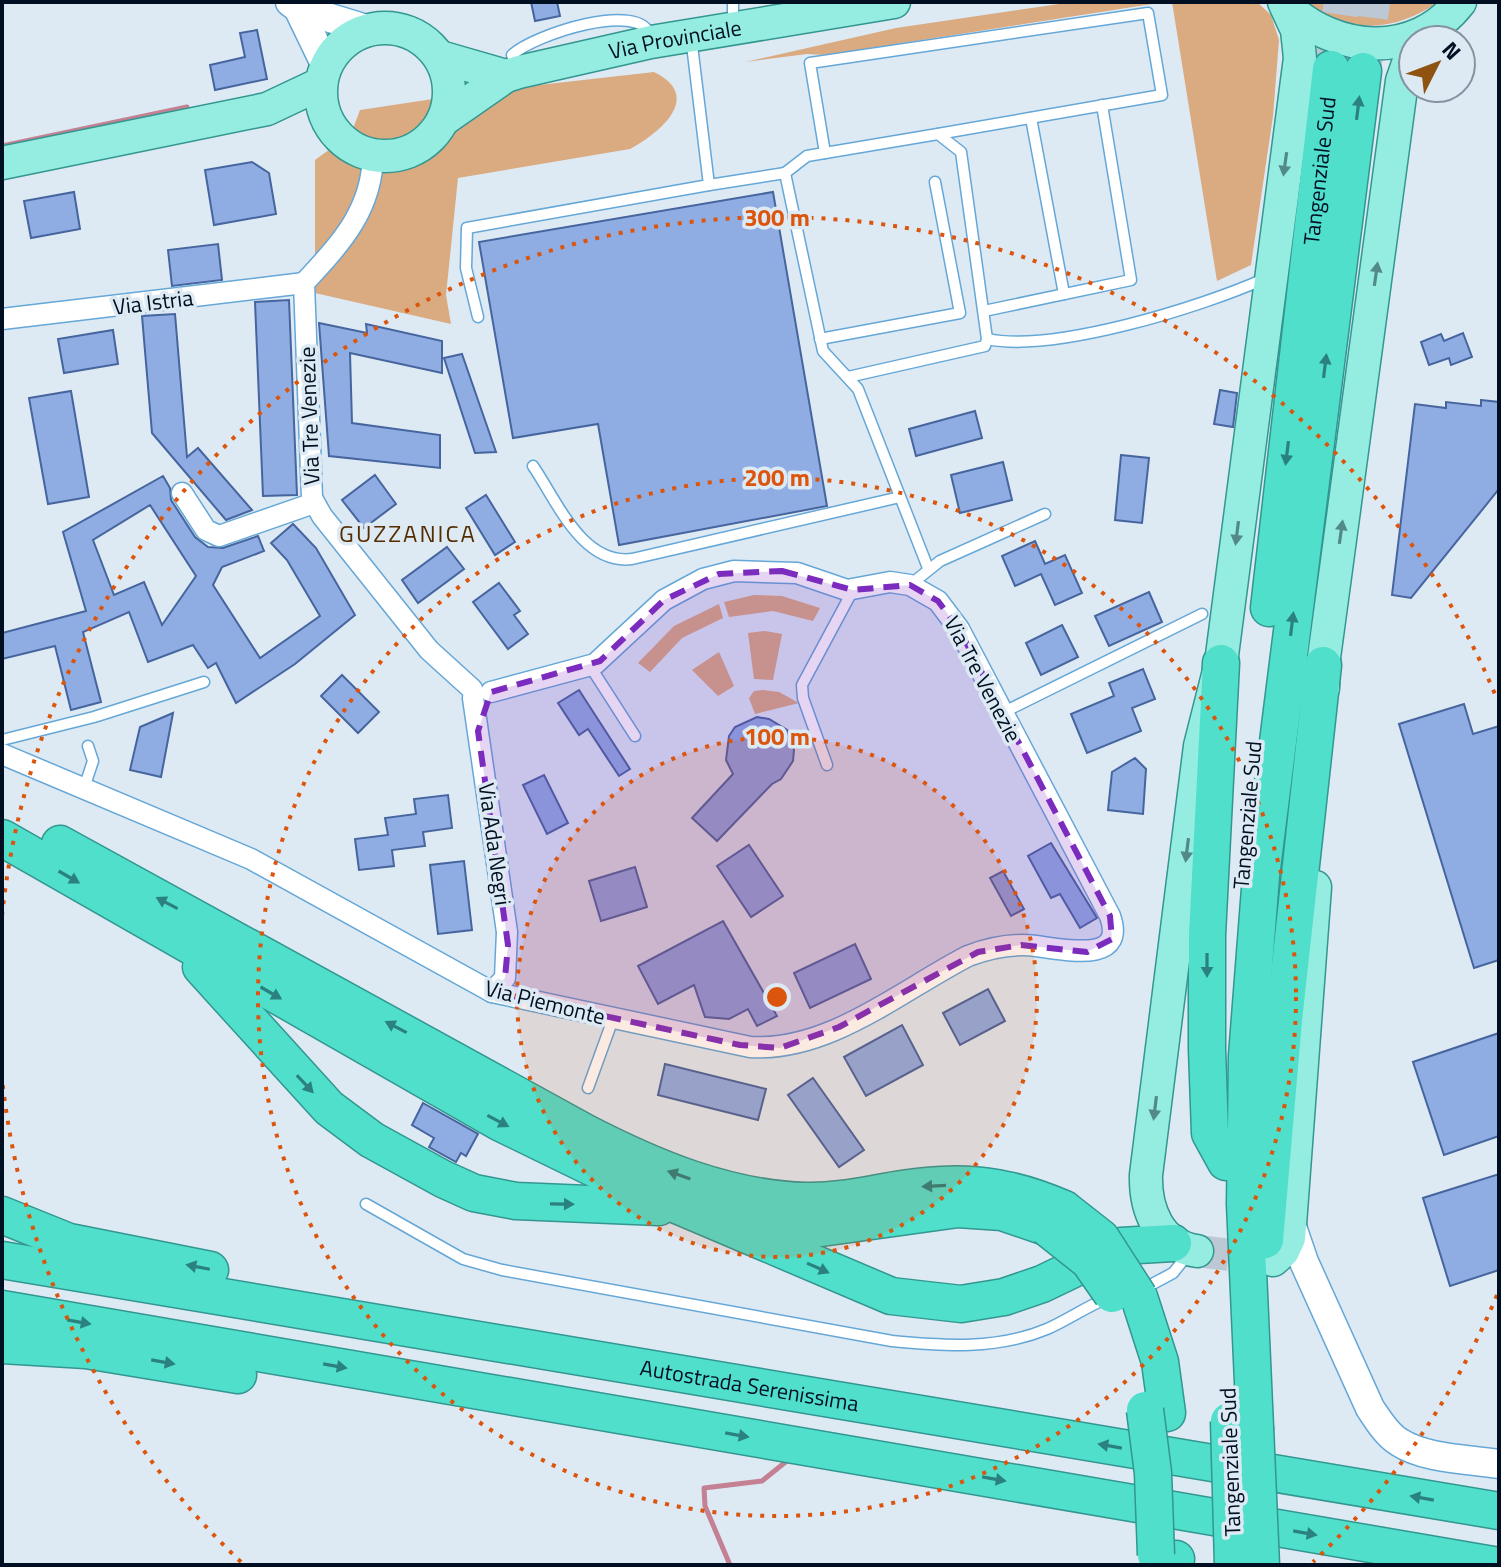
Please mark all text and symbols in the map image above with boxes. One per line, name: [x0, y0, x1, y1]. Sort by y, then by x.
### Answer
street label: Via Provinciale: [605, 10, 744, 68]
north arrow: [1397, 24, 1477, 104]
text: N: [1434, 34, 1470, 68]
street label: Tangenziale Sud: [1294, 95, 1345, 247]
one-way arrow: [1352, 95, 1365, 120]
one-way arrow: [1278, 152, 1291, 177]
text: 300 m: [744, 199, 810, 235]
one-way arrow: [1370, 261, 1383, 286]
street label: Via Istria: [111, 280, 195, 324]
street label: Via Tre Venezie: [290, 346, 328, 486]
one-way arrow: [1319, 353, 1332, 378]
one-way arrow: [1280, 441, 1293, 466]
text: 200 m: [744, 459, 810, 495]
district label: GUZZANICA: [339, 515, 477, 551]
one-way arrow: [1335, 519, 1348, 544]
one-way arrow: [1231, 521, 1244, 546]
street label: Via Tre Venezie: [935, 610, 1031, 748]
one-way arrow: [1286, 611, 1299, 636]
text: 100 m: [744, 718, 810, 754]
street label: Tangenziale Sud: [1224, 739, 1270, 891]
street label: Via Ada Negri: [470, 780, 520, 908]
one-way arrow: [1180, 838, 1193, 863]
one-way arrow: [58, 870, 81, 884]
one-way arrow: [156, 896, 179, 909]
one-way arrow: [1201, 953, 1213, 978]
street label: Via Piemonte: [481, 971, 609, 1033]
centre of rings: [763, 983, 791, 1011]
one-way arrow: [260, 986, 282, 1000]
one-way arrow: [385, 1020, 407, 1034]
one-way arrow: [296, 1074, 314, 1093]
one-way arrow: [1149, 1096, 1162, 1121]
one-way arrow: [486, 1114, 509, 1127]
one-way arrow: [667, 1168, 691, 1180]
one-way arrow: [921, 1180, 946, 1193]
one-way arrow: [550, 1198, 575, 1210]
one-way arrow: [185, 1261, 210, 1273]
one-way arrow: [807, 1261, 830, 1274]
one-way arrow: [67, 1317, 92, 1329]
street label: Autostrada Serenissima: [638, 1350, 862, 1420]
one-way arrow: [151, 1357, 176, 1369]
one-way arrow: [323, 1361, 348, 1373]
street label: Tangenziale Sud: [1210, 1387, 1250, 1537]
one-way arrow: [725, 1430, 750, 1442]
one-way arrow: [1098, 1439, 1123, 1451]
one-way arrow: [982, 1474, 1007, 1486]
one-way arrow: [1409, 1491, 1434, 1504]
one-way arrow: [1293, 1527, 1318, 1539]

